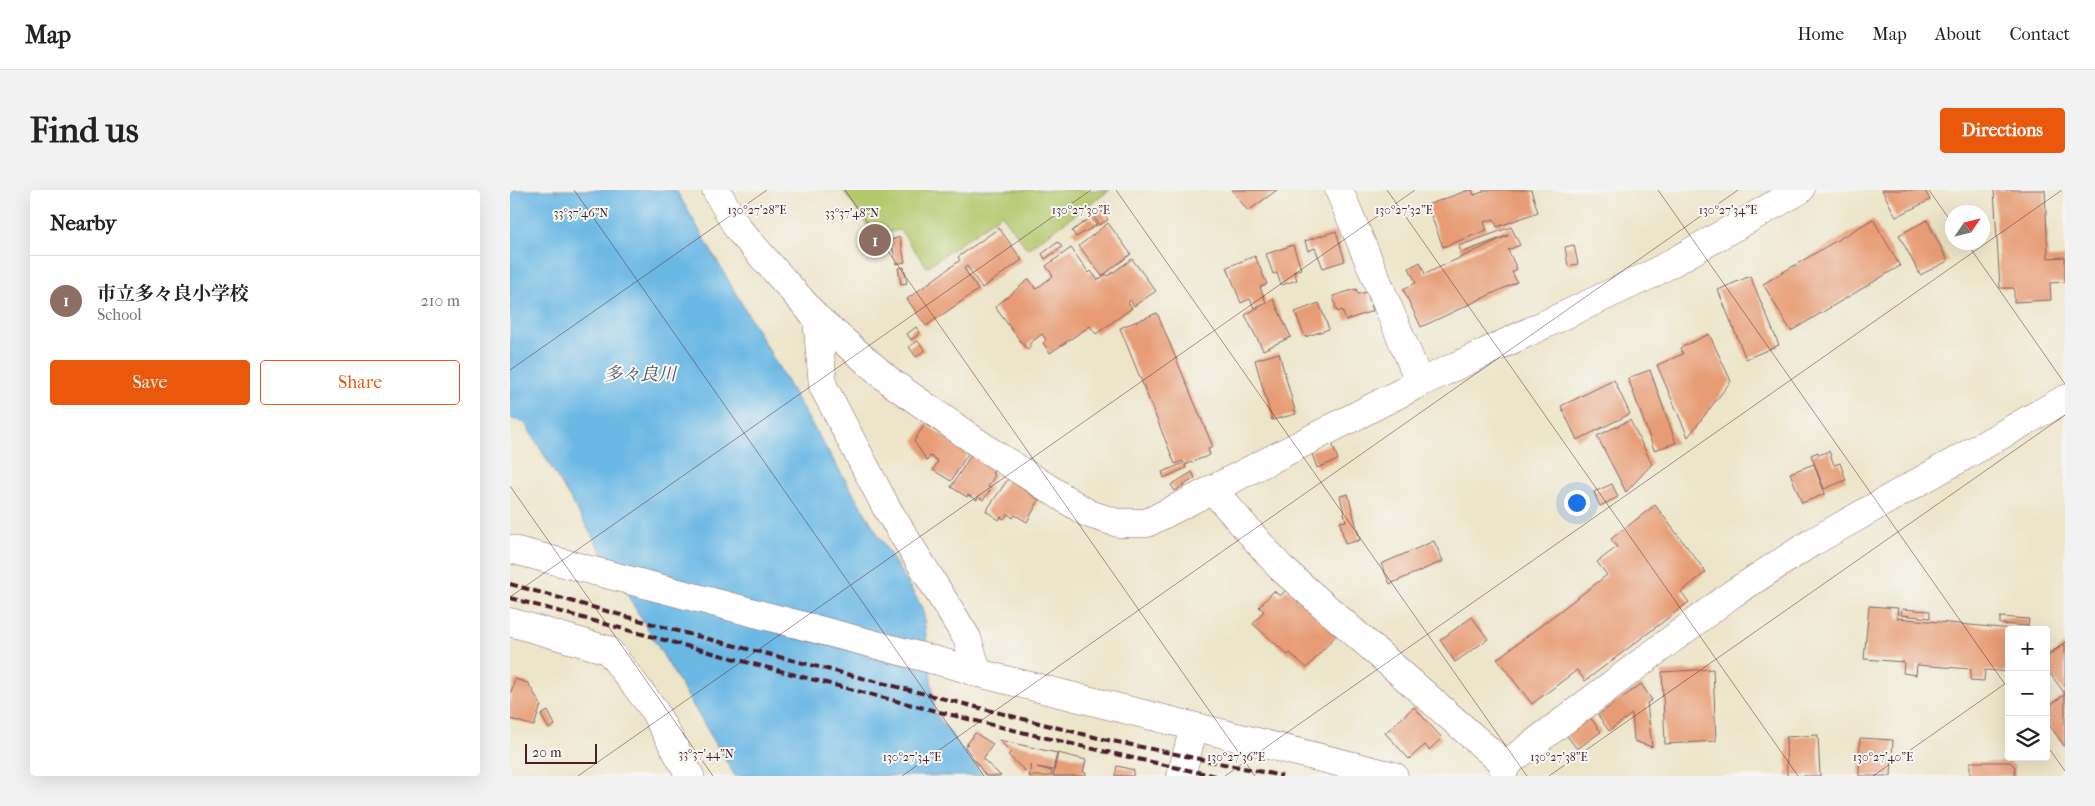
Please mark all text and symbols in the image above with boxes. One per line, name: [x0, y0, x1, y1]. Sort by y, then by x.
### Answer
text: Map: [25, 21, 71, 49]
text: Home: [1797, 24, 1844, 45]
text: Map: [1872, 24, 1907, 45]
text: About: [1935, 24, 1981, 45]
text: Contact: [2009, 24, 2070, 45]
button: Directions: [1940, 108, 2065, 153]
text: Find us: [30, 110, 139, 151]
text: 130°27'28"E: [728, 203, 786, 217]
text: 130°27'30"E: [1052, 203, 1110, 217]
text: 130°27'32"E: [1375, 203, 1433, 217]
text: 130°27'34"E: [1699, 203, 1757, 217]
north arrow: [1945, 205, 1990, 250]
text: 33°37'46"N: [554, 206, 608, 220]
text: 33°37'48"N: [825, 206, 879, 220]
text: Nearby: [50, 211, 116, 235]
pin: 1: [859, 221, 891, 259]
text: 市立多々良小学校: [97, 283, 249, 305]
text: 1: [63, 291, 69, 310]
text: 210 m: [421, 291, 460, 310]
text: School: [97, 305, 142, 324]
button: Save: [50, 360, 250, 405]
button: Share: [260, 360, 460, 405]
water label: 多々良川: [604, 364, 678, 385]
your location: [1564, 490, 1590, 516]
map controls: [2005, 626, 2050, 761]
button: +: [2005, 626, 2050, 671]
button: −: [2005, 671, 2050, 716]
button: layers: [2005, 716, 2050, 761]
scale bar: [525, 741, 598, 764]
text: 20 m: [532, 744, 562, 761]
text: 33°37'44"N: [678, 747, 734, 761]
text: 130°27'34"E: [883, 750, 941, 764]
text: 130°27'36"E: [1207, 750, 1265, 764]
text: 130°27'38"E: [1530, 750, 1588, 764]
text: 130°27'40"E: [1853, 750, 1913, 764]

